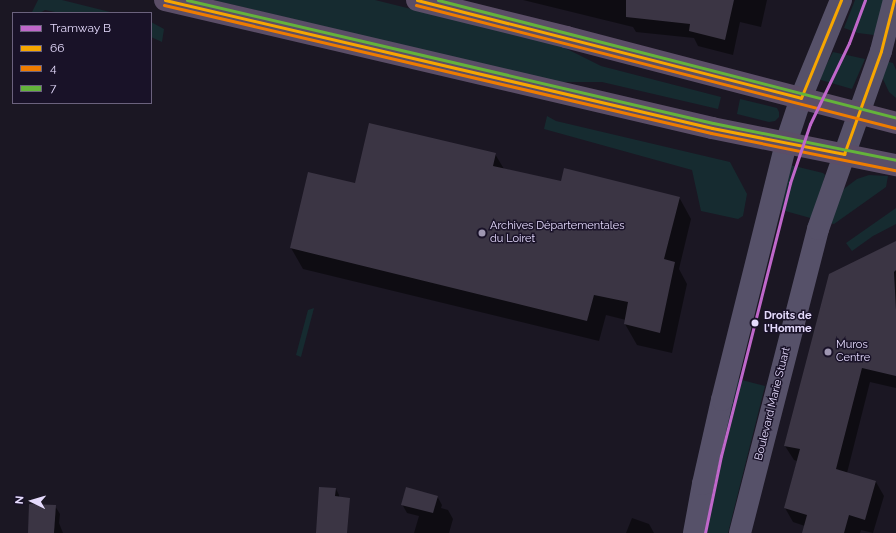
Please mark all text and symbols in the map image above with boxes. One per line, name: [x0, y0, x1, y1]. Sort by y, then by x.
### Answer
legend: [12, 12, 152, 104]
text: Tramway B: [50, 21, 111, 35]
text: 66: [50, 41, 64, 55]
text: 4: [50, 61, 57, 75]
text: 7: [50, 81, 56, 95]
place label: Archives Départementales du Loiret: [490, 220, 625, 246]
marker: Archives Départementales du Loiret: [477, 228, 487, 238]
place label: Droits de l'Homme: [764, 310, 812, 336]
marker: Droits de l'Homme: [749, 317, 761, 329]
place label: Muros Centre: [836, 339, 870, 365]
street label: Boulevard Marie Stuart: [753, 346, 793, 462]
marker: Muros Centre: [823, 347, 833, 357]
north arrow: [12, 481, 52, 521]
text: N: [13, 495, 26, 505]

